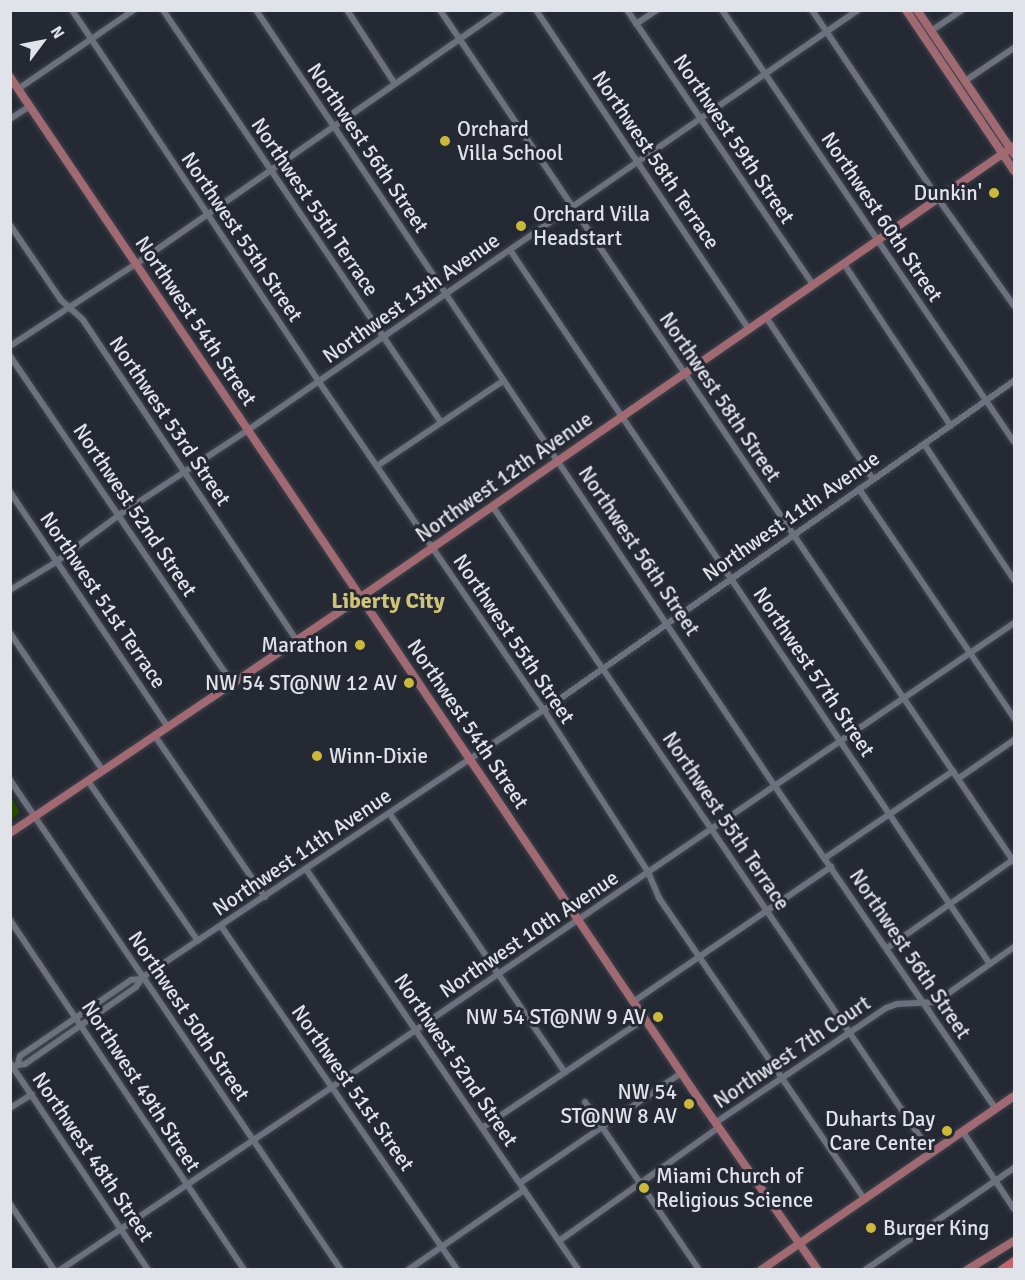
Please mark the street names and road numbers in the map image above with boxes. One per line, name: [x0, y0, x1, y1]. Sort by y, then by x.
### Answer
street label: Northwest 59th Street: [668, 49, 800, 229]
street label: Northwest 56th Street: [302, 58, 434, 238]
street label: Northwest 58th Terrace: [587, 66, 725, 254]
street label: Northwest 55th Terrace: [246, 113, 384, 301]
street label: Northwest 60th Street: [816, 127, 948, 307]
street label: Northwest 55th Street: [176, 147, 308, 327]
street label: Northwest 13th Avenue: [318, 227, 504, 369]
street label: Northwest 54th Street: [130, 231, 262, 411]
street label: Northwest 58th Street: [654, 307, 786, 487]
street label: Northwest 53rd Street: [104, 331, 236, 511]
street label: Northwest 12th Avenue: [411, 406, 597, 548]
street label: Northwest 52nd Street: [68, 419, 202, 601]
street label: Northwest 11th Avenue: [698, 445, 884, 587]
street label: Northwest 56th Street: [573, 461, 705, 641]
street label: Northwest 51st Terrace: [35, 507, 171, 693]
street label: Northwest 55th Street: [448, 549, 580, 729]
street label: Northwest 57th Street: [748, 582, 880, 762]
street label: Northwest 54th Street: [402, 634, 534, 814]
street label: Northwest 55th Terrace: [657, 727, 795, 915]
street label: Northwest 11th Avenue: [208, 783, 396, 921]
street label: Northwest 56th Street: [844, 864, 976, 1044]
street label: Northwest 10th Avenue: [435, 865, 623, 1003]
street label: Northwest 50th Street: [123, 926, 255, 1106]
street label: Northwest 52nd Street: [389, 969, 523, 1151]
street label: Northwest 7th Court: [709, 990, 875, 1114]
street label: Northwest 49th Street: [76, 996, 206, 1176]
street label: Northwest 51st Street: [286, 1000, 420, 1176]
street label: Northwest 48th Street: [27, 1067, 159, 1247]

